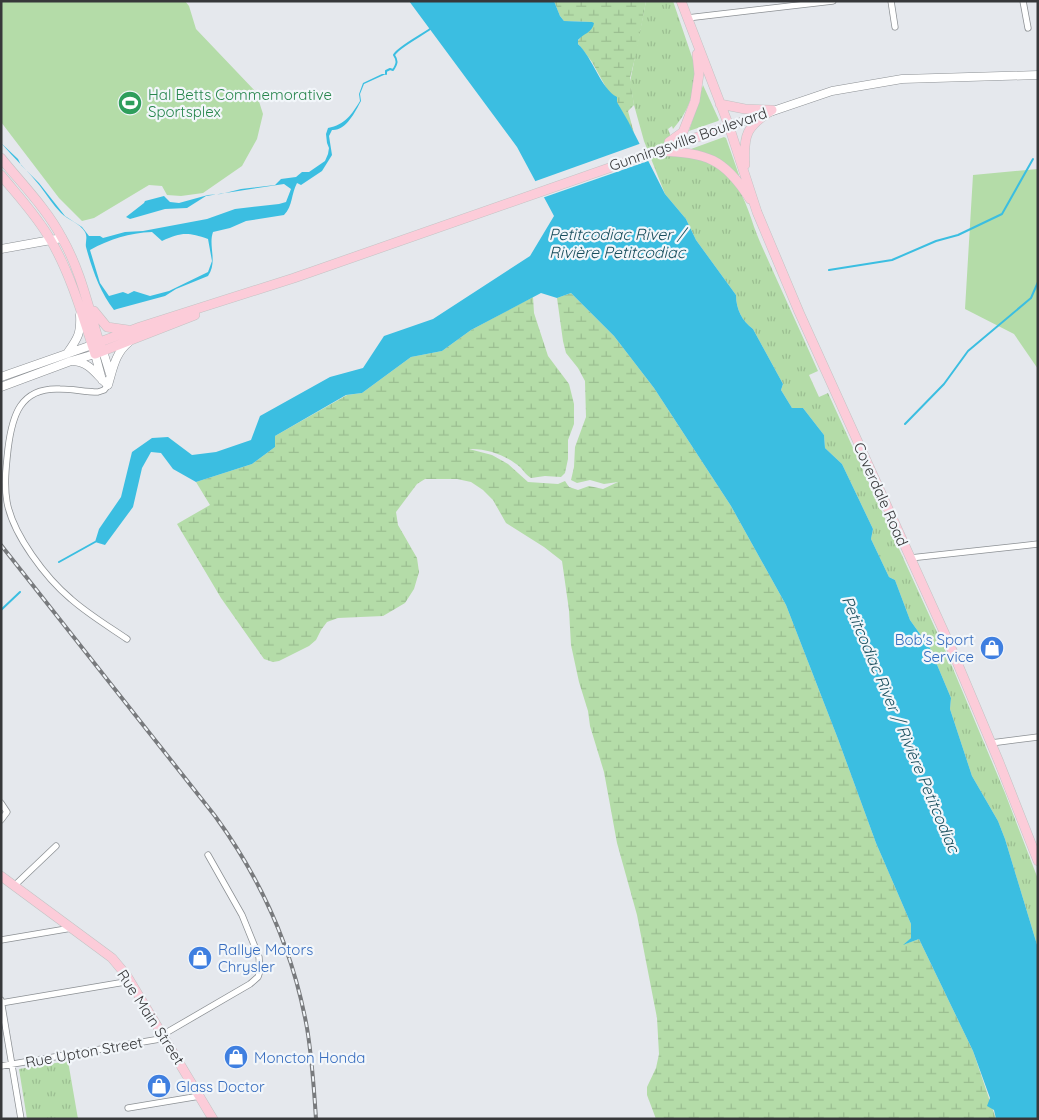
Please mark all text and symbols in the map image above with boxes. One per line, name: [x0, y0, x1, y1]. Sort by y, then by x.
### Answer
place label: Hal Betts Commemorative Sportsplex: [148, 85, 332, 121]
sports icon: Hal Betts Commemorative Sportsplex: [117, 90, 143, 116]
street label: Gunningsville Boulevard: [607, 103, 769, 175]
water label: Petitcodiac River / Rivière Petitcodiac: [549, 224, 689, 262]
street label: Coverdale Road: [850, 439, 912, 549]
water label: Petitcodiac River / Rivière Petitcodiac: [838, 593, 965, 857]
place label: Bob's Sport Service: [895, 630, 974, 666]
shop icon: Bob's Sport Service: [979, 635, 1005, 661]
place label: Rallye Motors Chrysler: [218, 940, 313, 976]
shop icon: Rallye Motors Chrysler: [187, 945, 213, 971]
street label: Rue Main Street: [113, 966, 189, 1068]
street label: Rue Upton Street: [24, 1032, 144, 1072]
shop icon: Moncton Honda: [223, 1044, 249, 1070]
place label: Moncton Honda: [254, 1048, 365, 1067]
shop icon: Glass Doctor: [146, 1073, 172, 1099]
place label: Glass Doctor: [176, 1077, 265, 1096]

